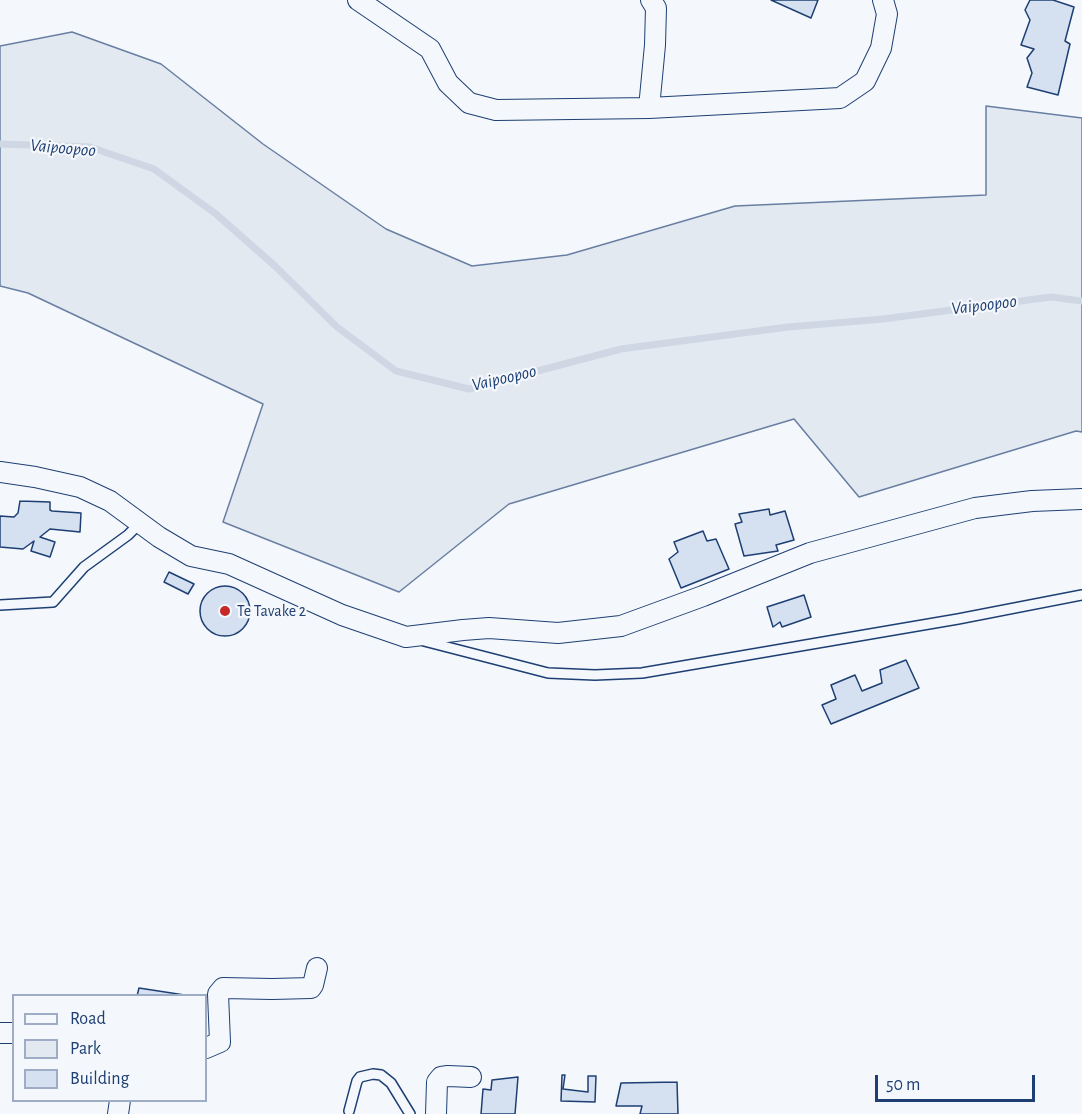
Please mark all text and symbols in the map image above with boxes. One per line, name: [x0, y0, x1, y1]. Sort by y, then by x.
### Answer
water label: Vaipoopoo: [29, 134, 97, 162]
water label: Vaipoopoo: [950, 290, 1018, 320]
water label: Vaipoopoo: [470, 360, 538, 396]
place label: Te Tavake 2: [237, 601, 306, 621]
marker: Te Tavake 2: [218, 604, 232, 618]
legend: [12, 994, 207, 1102]
text: Road: [70, 1010, 106, 1028]
text: Park: [70, 1040, 101, 1058]
scale bar: [878, 1063, 1038, 1101]
text: Building: [70, 1070, 129, 1088]
text: 50 m: [886, 1076, 920, 1094]

